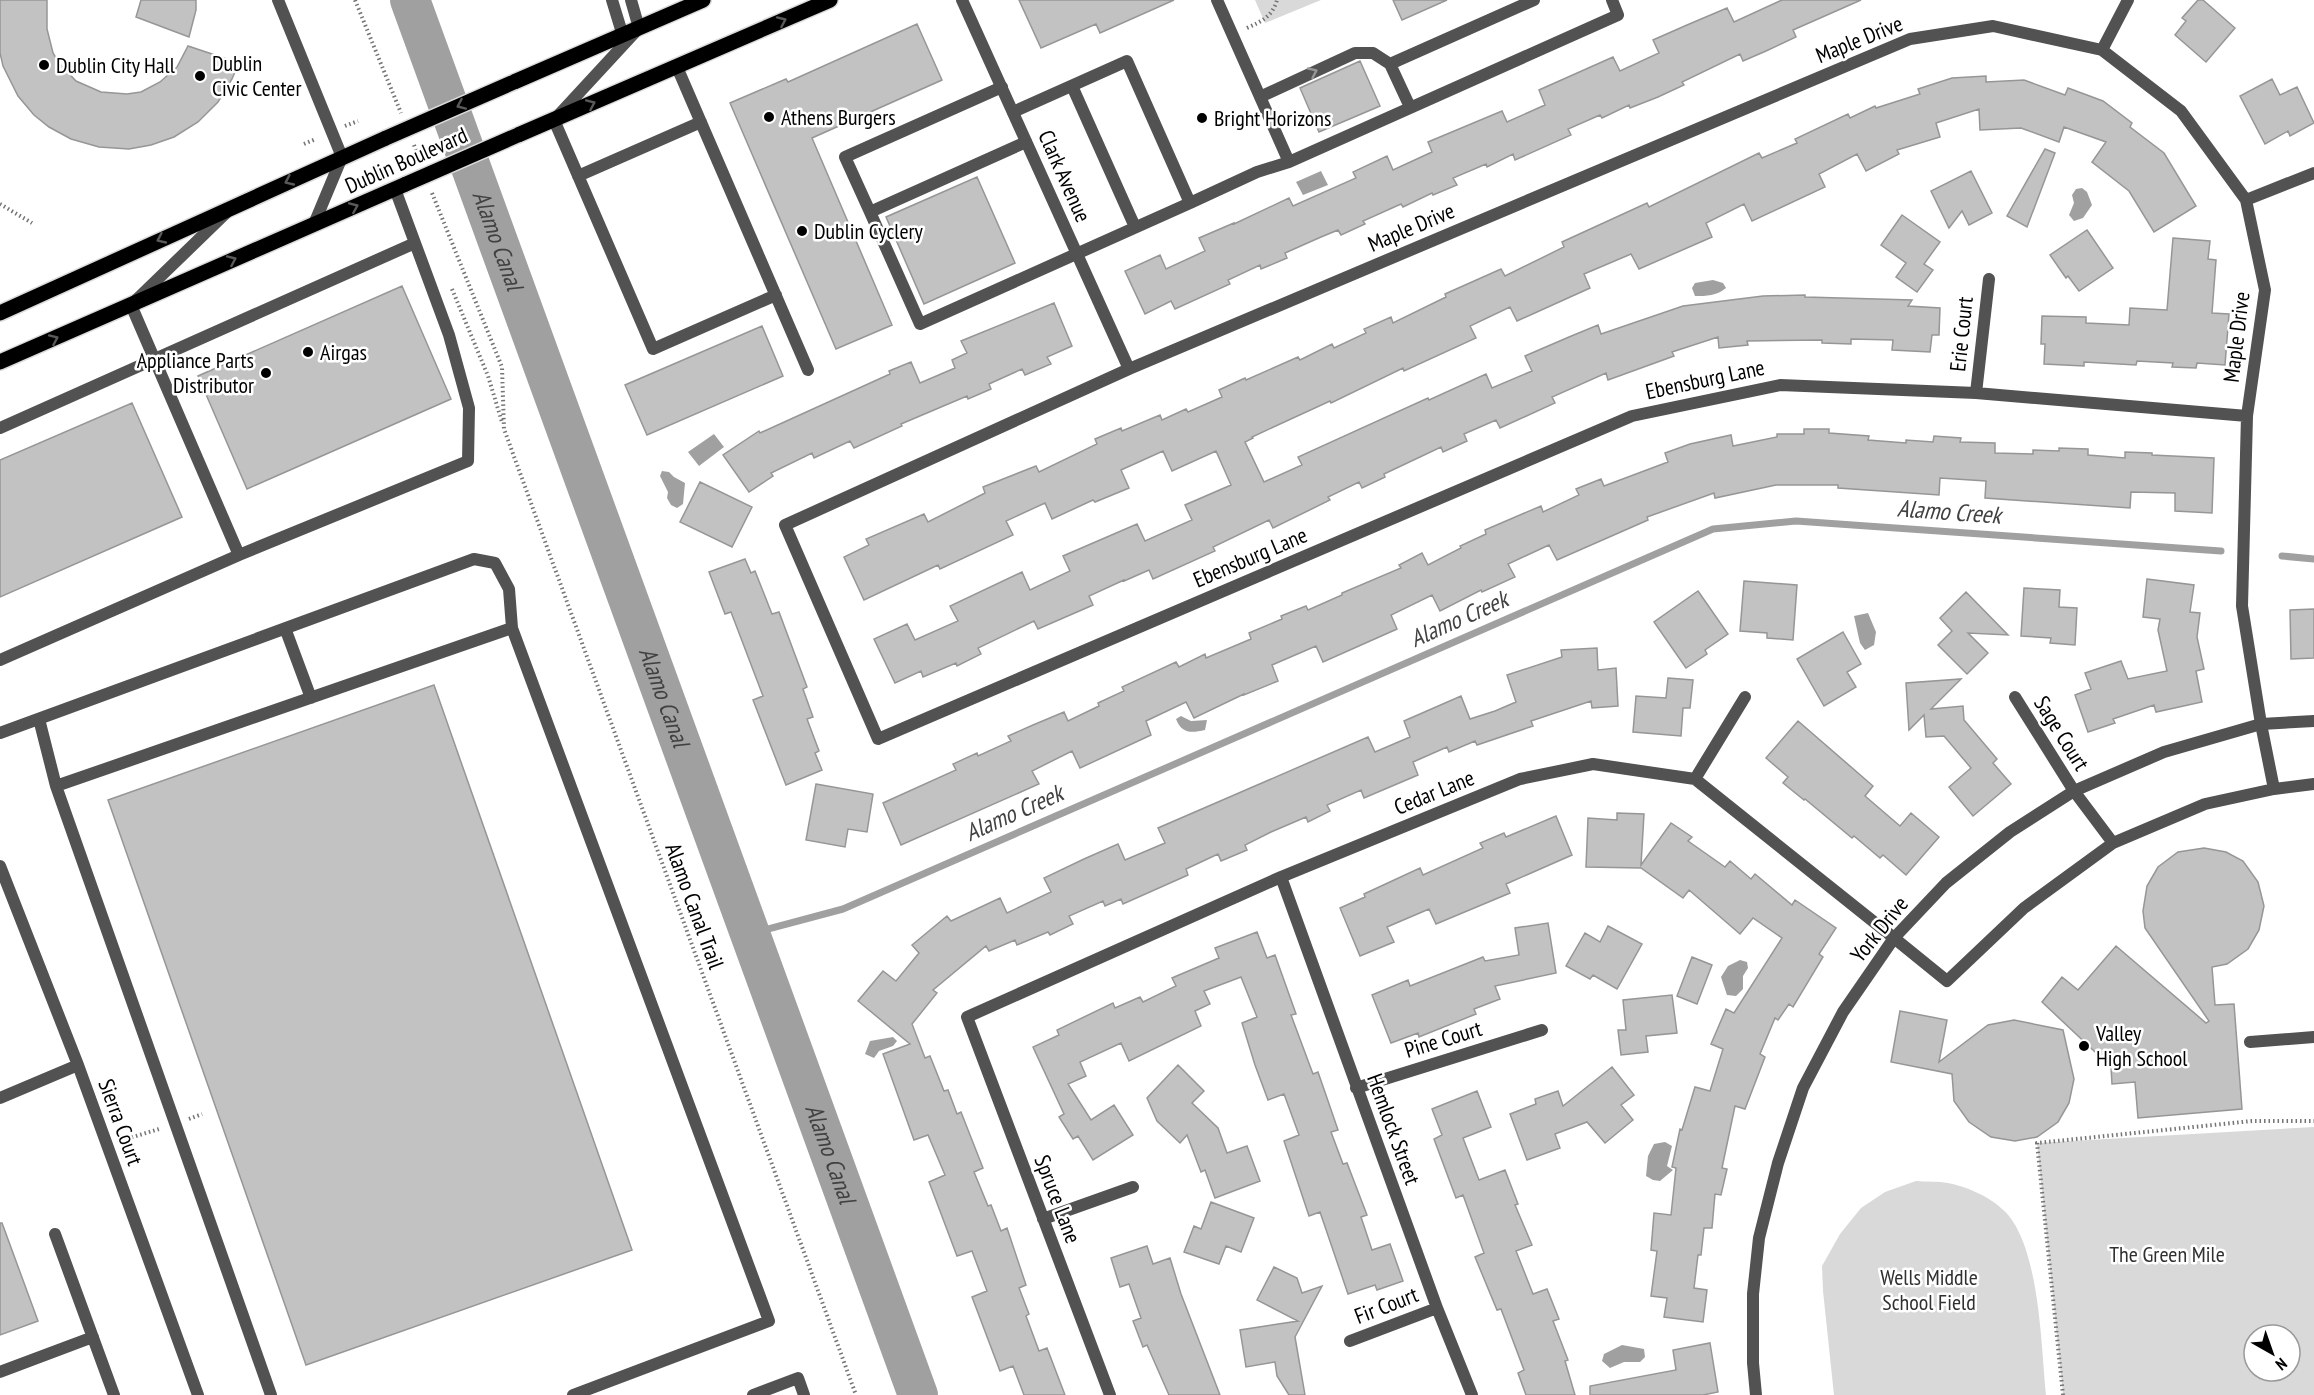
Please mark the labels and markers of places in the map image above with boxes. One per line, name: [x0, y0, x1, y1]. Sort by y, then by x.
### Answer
place label: Dublin Civic Center: [212, 49, 301, 102]
place label: Dublin City Hall: [56, 51, 176, 79]
marker: Dublin City Hall: [37, 58, 51, 72]
marker: Dublin Civic Center: [193, 69, 207, 83]
place label: Athens Burgers: [781, 103, 896, 131]
place label: Bright Horizons: [1214, 104, 1331, 132]
marker: Athens Burgers: [762, 110, 776, 124]
marker: Bright Horizons: [1195, 111, 1209, 125]
place label: Dublin Cyclery: [814, 217, 923, 245]
marker: Dublin Cyclery: [795, 224, 809, 238]
place label: Airgas: [320, 338, 367, 366]
marker: Airgas: [301, 345, 315, 359]
place label: Appliance Parts Distributor: [137, 346, 254, 399]
marker: Appliance Parts Distributor: [259, 366, 273, 380]
place label: Valley High School: [2095, 1019, 2188, 1072]
marker: Valley High School: [2077, 1039, 2091, 1053]

